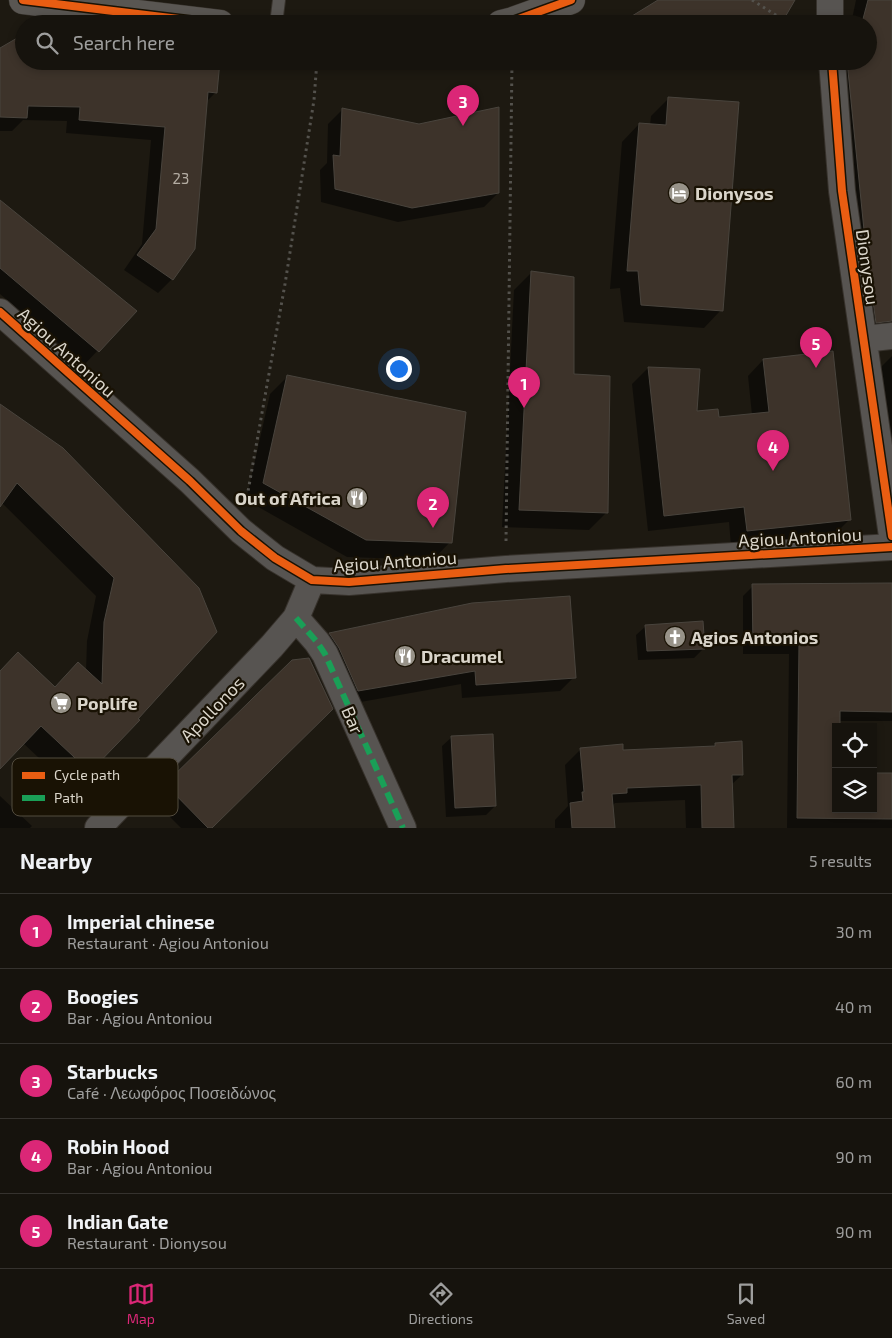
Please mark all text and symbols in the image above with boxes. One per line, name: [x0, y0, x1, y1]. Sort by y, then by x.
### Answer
search box: [15, 15, 877, 70]
icon: search: [33, 29, 61, 57]
text: Search here: [73, 31, 175, 54]
pin: 3: [447, 85, 479, 126]
house number: 23: [173, 169, 189, 187]
hotel icon: Dionysos: [667, 181, 691, 205]
place label: Dionysos: [695, 182, 774, 204]
street label: Dionysou: [852, 228, 884, 306]
street label: Agiou Antoniou: [14, 302, 120, 402]
pin: 5: [800, 327, 832, 368]
your location: [386, 356, 412, 382]
pin: 1: [508, 367, 540, 408]
pin: 4: [757, 430, 789, 471]
restaurant icon: Out of Africa: [345, 486, 369, 510]
place label: Out of Africa: [235, 487, 341, 509]
pin: 2: [417, 487, 449, 528]
street label: Agiou Antoniou: [738, 523, 862, 551]
street label: Agiou Antoniou: [332, 546, 458, 576]
church icon: Agios Antonios: [663, 625, 687, 649]
place label: Agios Antonios: [691, 626, 818, 648]
restaurant icon: Dracumel: [393, 644, 417, 668]
place label: Dracumel: [421, 645, 503, 667]
street label: Apollonos: [175, 672, 249, 746]
supermarket icon: Poplife: [49, 691, 73, 715]
place label: Poplife: [77, 692, 138, 714]
street label: Bar: [337, 703, 369, 737]
map controls: [832, 723, 877, 813]
button: locate: [832, 723, 877, 768]
legend: [12, 758, 178, 816]
text: Cycle path: [54, 766, 120, 783]
button: layers: [832, 768, 877, 813]
text: Path: [54, 789, 83, 806]
text: Nearby: [20, 848, 92, 873]
text: 5 results: [809, 851, 872, 870]
text: Imperial chinese: [67, 910, 215, 933]
text: 1: [33, 922, 39, 941]
text: 30 m: [836, 922, 872, 941]
text: Restaurant · Agiou Antoniou: [67, 933, 269, 952]
text: Boogies: [67, 985, 139, 1008]
text: 2: [31, 997, 41, 1016]
text: 40 m: [835, 997, 872, 1016]
text: Bar · Agiou Antoniou: [67, 1008, 212, 1027]
text: Starbucks: [67, 1060, 158, 1083]
text: 3: [31, 1072, 41, 1091]
text: 60 m: [836, 1072, 872, 1091]
text: Café · Λεωφόρος Ποσειδώνος: [67, 1083, 276, 1102]
text: Robin Hood: [67, 1135, 169, 1158]
text: 4: [31, 1147, 41, 1166]
text: 90 m: [836, 1147, 872, 1166]
text: Bar · Agiou Antoniou: [67, 1158, 212, 1177]
text: Indian Gate: [67, 1210, 169, 1233]
text: 5: [32, 1222, 40, 1241]
text: 90 m: [836, 1222, 872, 1241]
text: Restaurant · Dionysou: [67, 1233, 227, 1252]
tab: Map: [127, 1280, 155, 1327]
tab: Directions: [409, 1280, 473, 1327]
tab: Saved: [727, 1280, 765, 1327]

